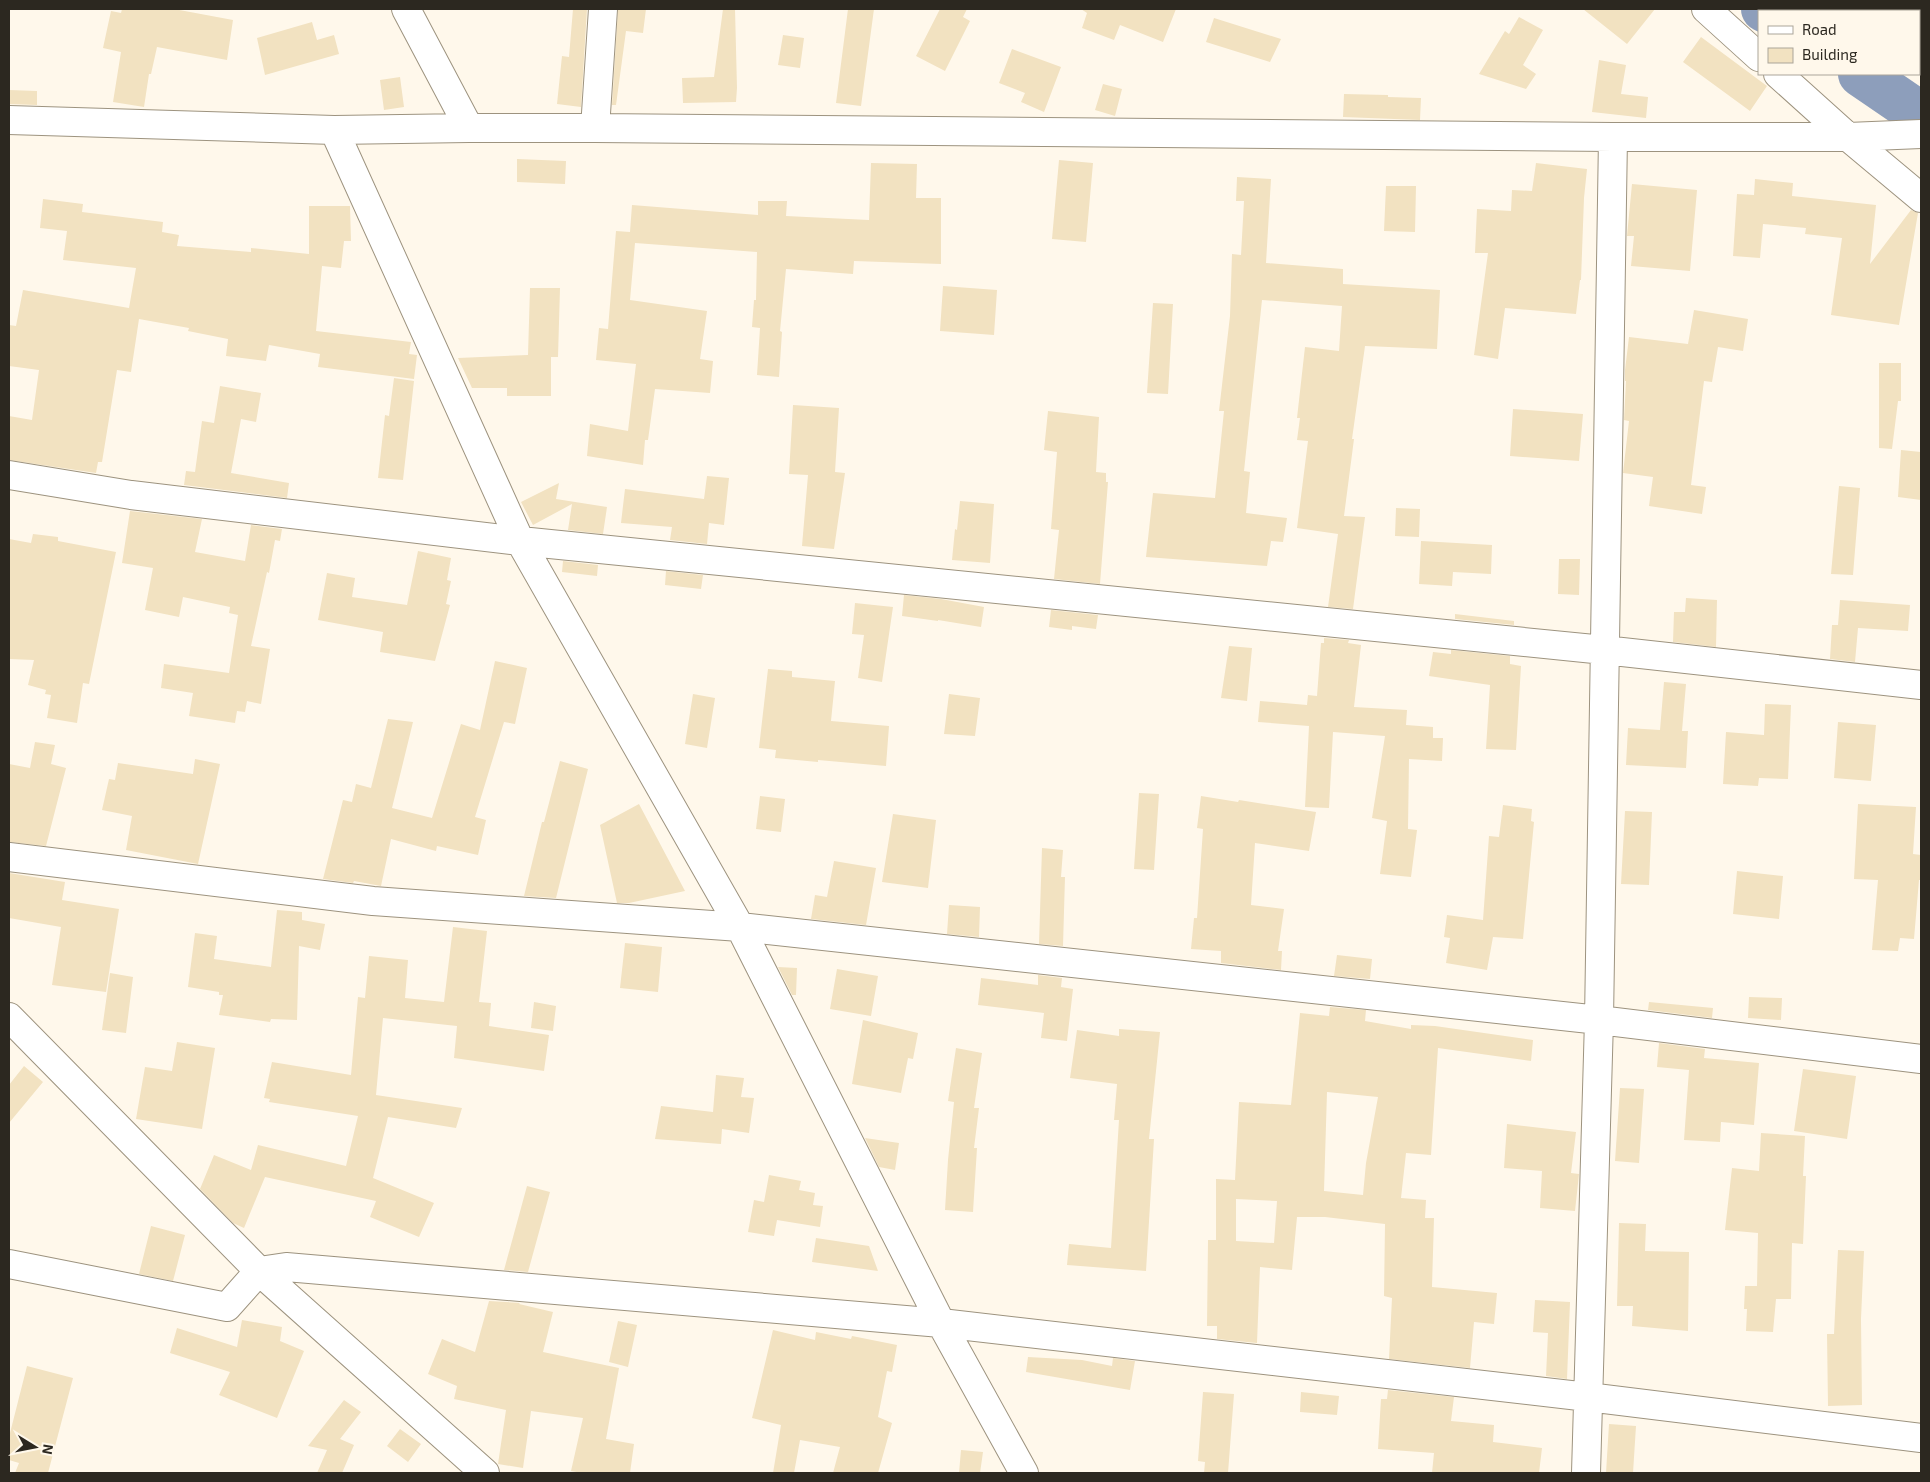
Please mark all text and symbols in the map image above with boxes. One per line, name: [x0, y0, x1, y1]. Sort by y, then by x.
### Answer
legend: [1758, 10, 1920, 75]
text: Road: [1802, 20, 1837, 38]
text: Building: [1802, 45, 1858, 63]
north arrow: [10, 1422, 60, 1472]
text: N: [39, 1443, 58, 1456]

